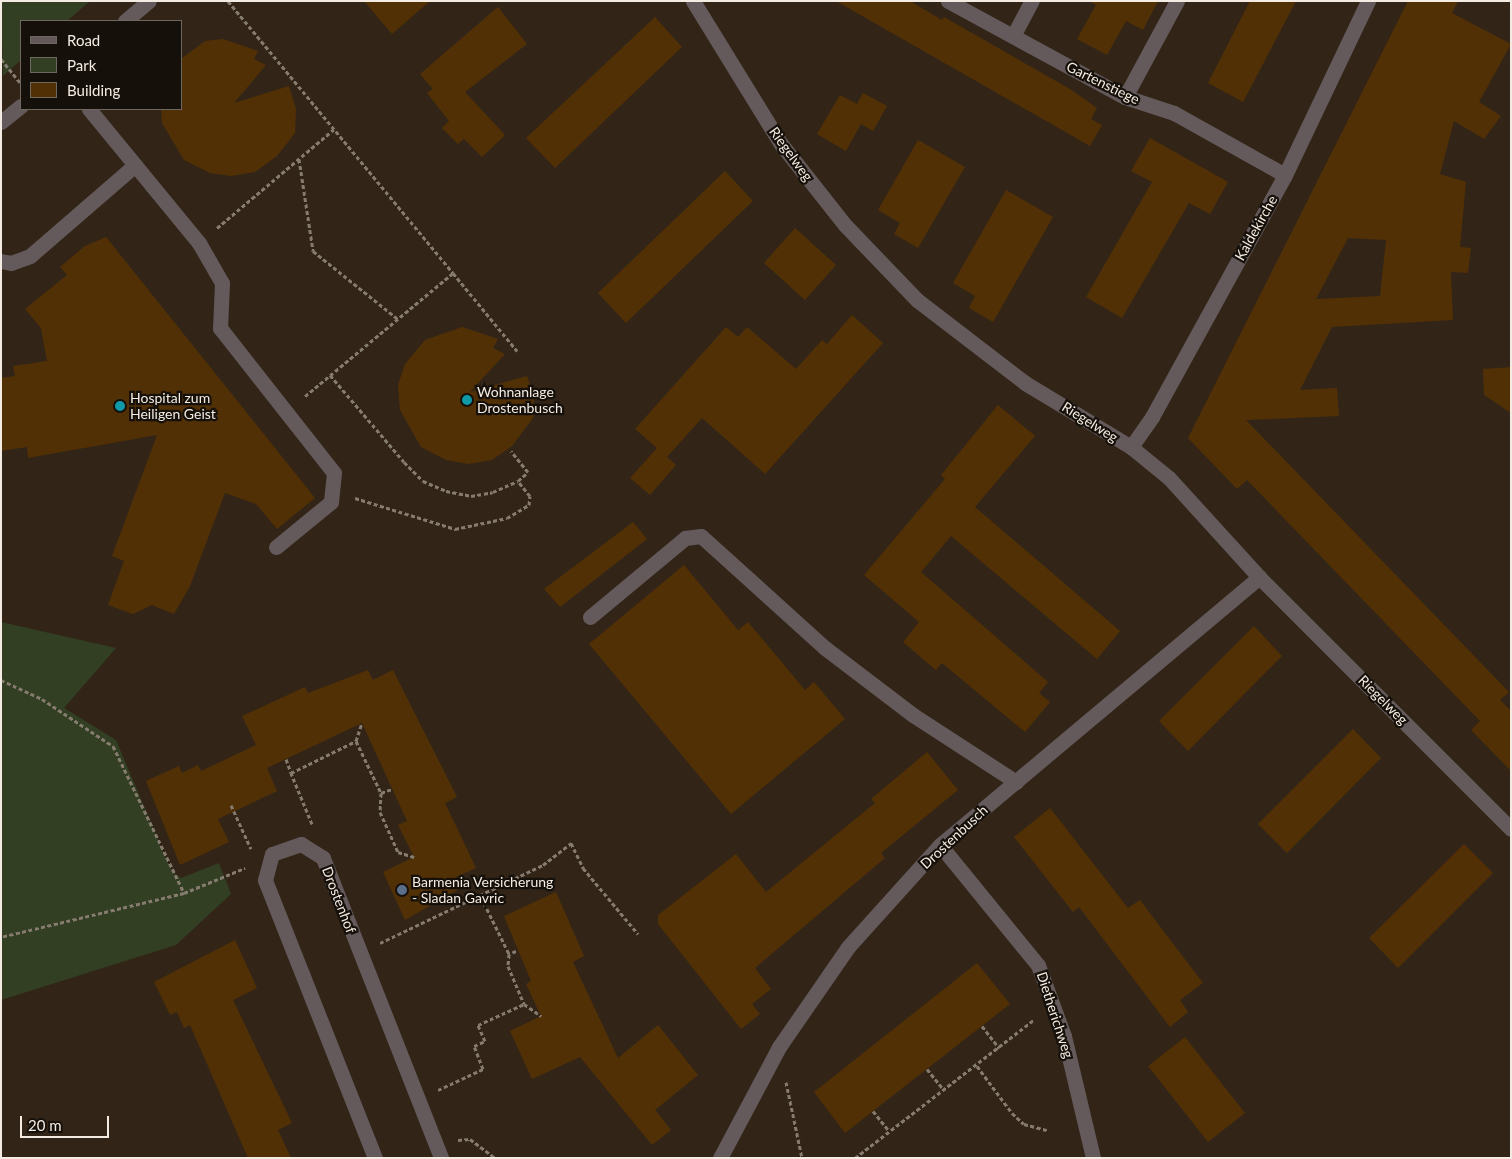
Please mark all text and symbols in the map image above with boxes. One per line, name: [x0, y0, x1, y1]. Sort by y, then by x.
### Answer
legend: [20, 20, 182, 110]
text: Road: [67, 31, 100, 49]
text: Park: [67, 56, 96, 74]
street label: Gartenstiege: [1064, 58, 1142, 108]
text: Building: [67, 81, 120, 99]
street label: Riegelweg: [766, 124, 816, 184]
street label: Kaldekirche: [1231, 192, 1281, 264]
place label: Wohnanlage Drostenbusch: [477, 384, 563, 417]
place label: Hospital zum Heiligen Geist: [130, 390, 216, 422]
marker: Wohnanlage Drostenbusch: [461, 394, 473, 406]
street label: Riegelweg: [1059, 398, 1121, 446]
marker: Hospital zum Heiligen Geist: [114, 400, 126, 412]
street label: Riegelweg: [1355, 672, 1411, 728]
street label: Drostenbusch: [917, 802, 991, 872]
street label: Drostenhof: [319, 864, 359, 936]
place label: Barmenia Versicherung - Sladan Gavric: [412, 874, 554, 906]
marker: Barmenia Versicherung - Sladan Gavric: [396, 884, 408, 896]
street label: Dietherichweg: [1033, 970, 1077, 1060]
scale bar: [22, 1106, 111, 1138]
text: 20 m: [28, 1116, 62, 1134]

